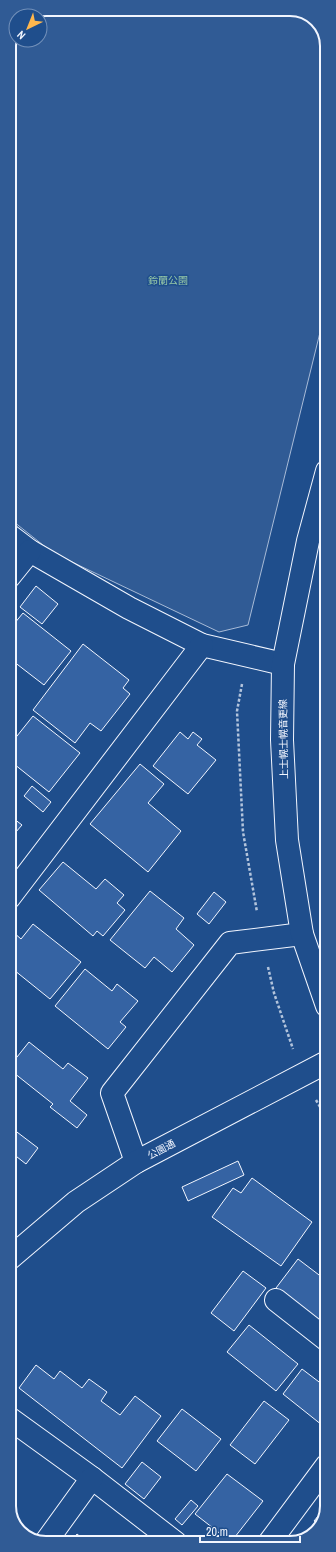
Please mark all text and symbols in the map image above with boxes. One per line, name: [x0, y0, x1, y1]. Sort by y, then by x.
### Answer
north arrow: [8, 8, 48, 48]
text: N: [14, 28, 28, 43]
park label: 鈴蘭公園: [148, 274, 188, 287]
street label: 上士幌士幌音更線: [276, 699, 291, 779]
street label: 公園通: [145, 1137, 178, 1162]
scale bar: [200, 1518, 300, 1544]
text: 20 m: [206, 1524, 228, 1540]

